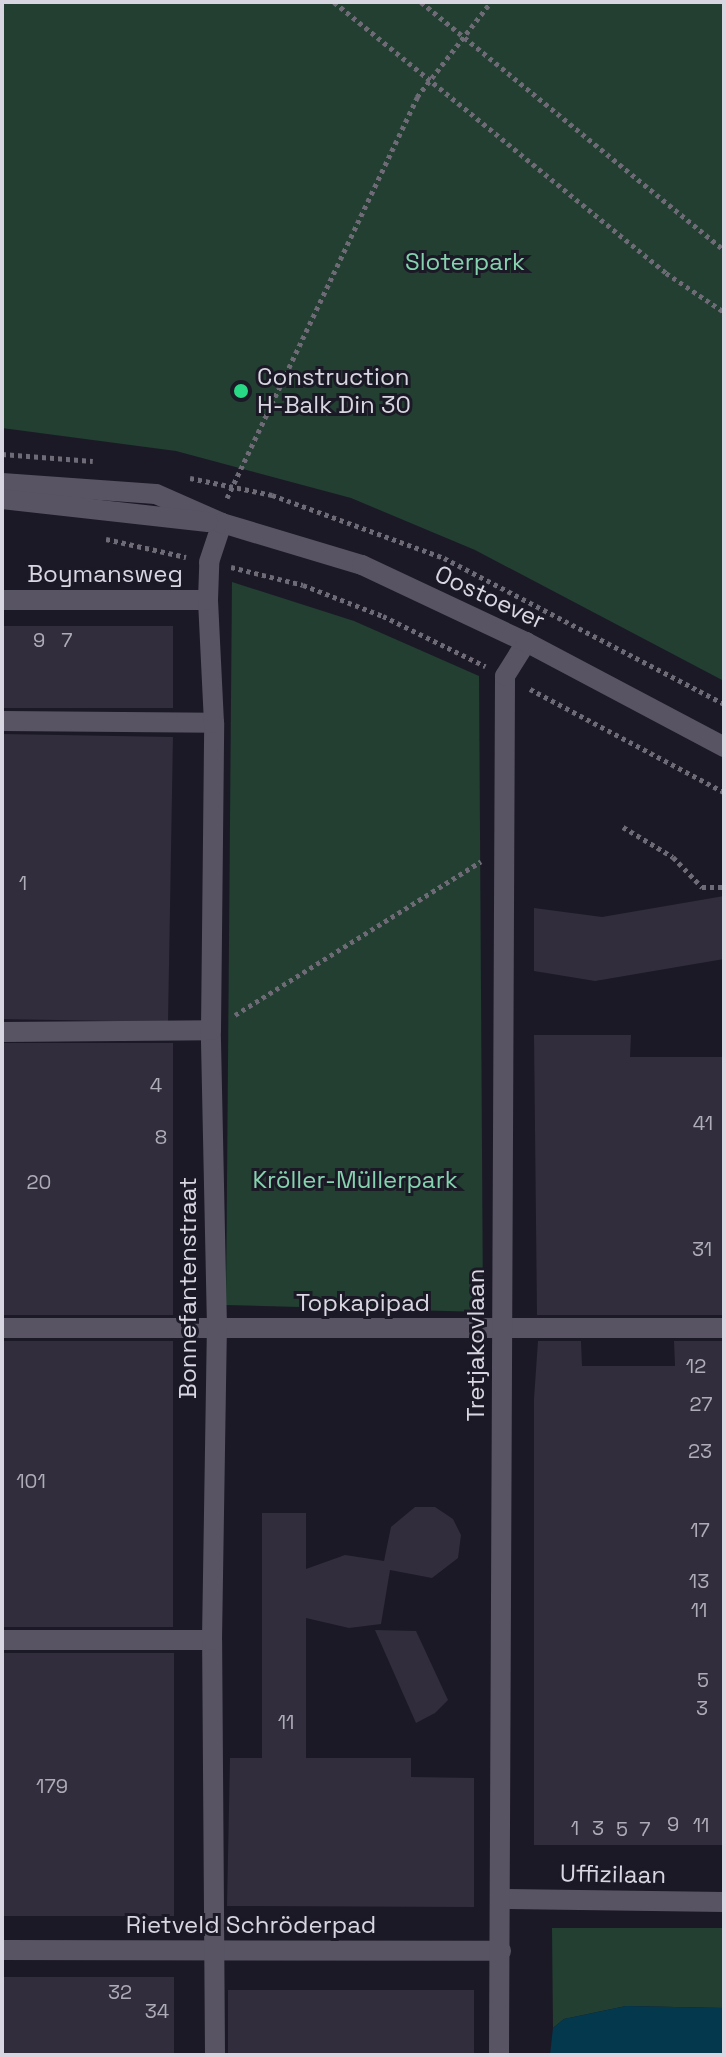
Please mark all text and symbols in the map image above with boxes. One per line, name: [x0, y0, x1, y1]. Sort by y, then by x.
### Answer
park label: Sloterpark: [405, 248, 525, 276]
place label: Construction H-Balk Din 30: [257, 363, 411, 419]
marker: Construction H-Balk Din 30: [232, 382, 250, 400]
street label: Oostoever: [430, 559, 550, 635]
street label: Boymansweg: [27, 560, 183, 588]
house number: 9: [33, 628, 45, 652]
house number: 7: [61, 628, 73, 652]
house number: 1: [19, 871, 27, 895]
house number: 4: [150, 1073, 162, 1097]
house number: 41: [693, 1111, 713, 1135]
house number: 8: [155, 1125, 167, 1149]
park label: Kröller-Müllerpark: [252, 1166, 458, 1194]
house number: 20: [27, 1170, 51, 1194]
street label: Bonnefantenstraat: [174, 1177, 202, 1399]
house number: 31: [692, 1237, 712, 1261]
street label: Tretjakovlaan: [462, 1268, 490, 1422]
street label: Topkapipad: [296, 1289, 430, 1317]
house number: 12: [686, 1354, 706, 1378]
house number: 27: [689, 1392, 713, 1416]
house number: 23: [688, 1439, 712, 1463]
house number: 101: [16, 1469, 46, 1493]
house number: 17: [690, 1518, 710, 1542]
house number: 13: [689, 1569, 709, 1593]
house number: 11: [691, 1598, 707, 1622]
house number: 5: [697, 1668, 709, 1692]
house number: 3: [696, 1696, 708, 1720]
house number: 11: [278, 1710, 294, 1734]
house number: 179: [36, 1774, 68, 1798]
house number: 9: [667, 1812, 679, 1836]
house number: 11: [693, 1813, 709, 1837]
house number: 1: [571, 1816, 579, 1840]
house number: 3: [592, 1816, 604, 1840]
house number: 5: [616, 1817, 628, 1841]
house number: 7: [639, 1817, 651, 1841]
street label: Uffizilaan: [560, 1859, 666, 1889]
street label: Rietveld Schröderpad: [126, 1911, 376, 1939]
house number: 32: [108, 1980, 132, 2004]
house number: 34: [145, 1999, 169, 2023]

